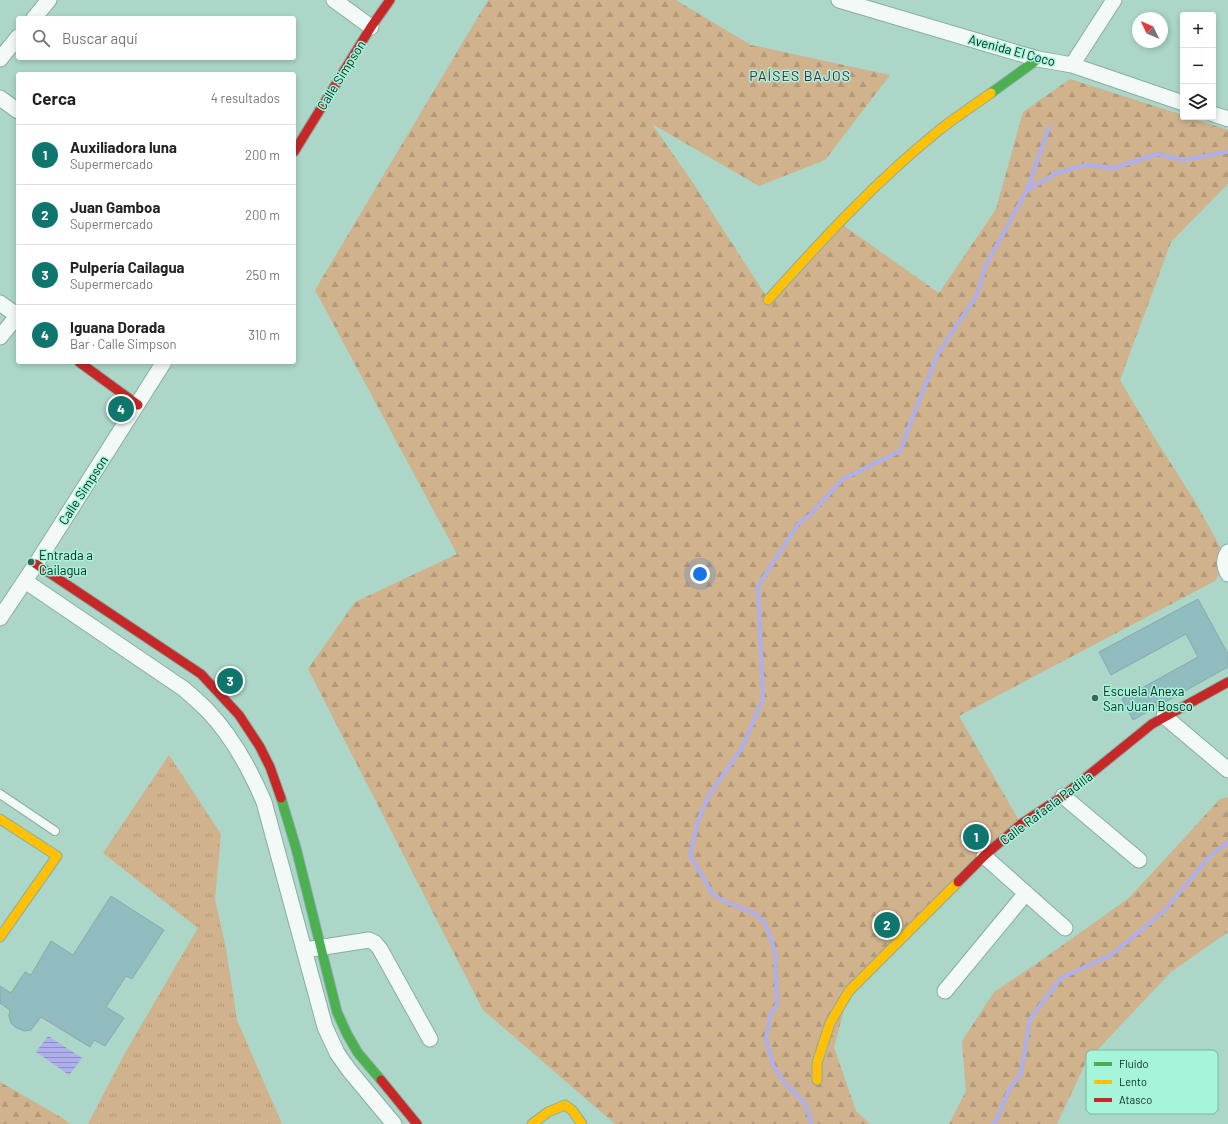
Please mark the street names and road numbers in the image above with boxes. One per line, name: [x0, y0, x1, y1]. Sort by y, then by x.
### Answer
street label: Avenida El Coco: [967, 31, 1057, 69]
street label: Calle Simpson: [313, 37, 369, 113]
street label: Calle Simpson: [55, 452, 111, 528]
street label: Calle Rafaela Padilla: [996, 768, 1096, 848]

